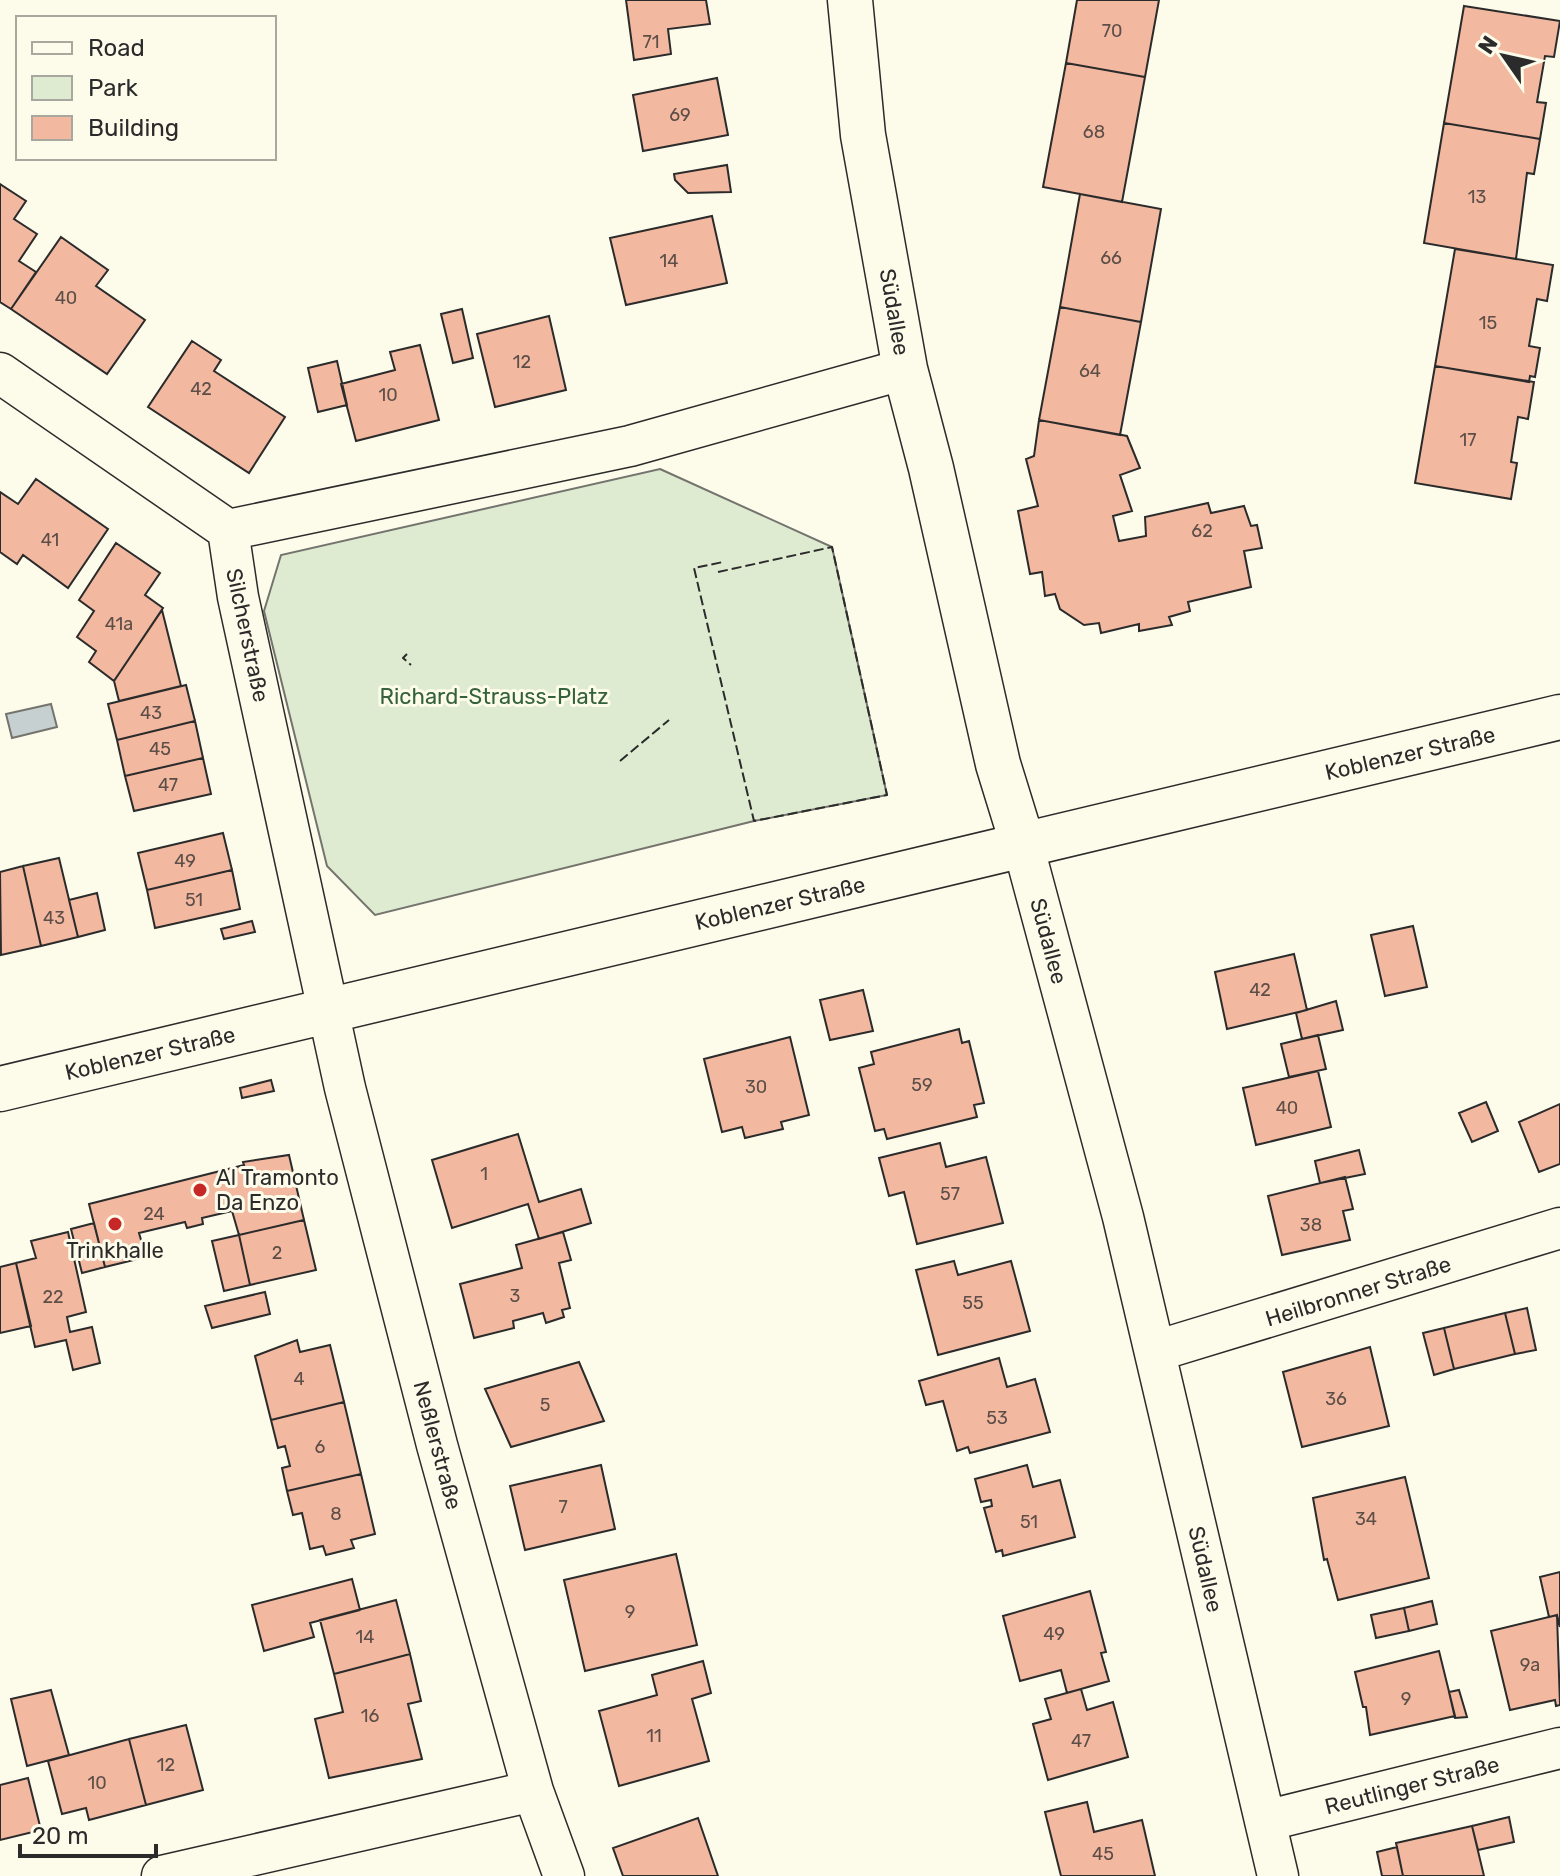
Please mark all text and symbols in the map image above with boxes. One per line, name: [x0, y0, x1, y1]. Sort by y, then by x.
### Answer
legend: [16, 16, 276, 160]
north arrow: [1464, 16, 1544, 96]
house number: 70: [1102, 20, 1122, 42]
house number: 71: [643, 31, 659, 53]
text: N: [1472, 31, 1503, 59]
text: Road: [88, 34, 145, 62]
text: Park: [88, 74, 139, 102]
house number: 69: [669, 104, 691, 126]
text: Building: [88, 114, 179, 142]
house number: 68: [1083, 121, 1105, 143]
house number: 13: [1468, 186, 1486, 208]
house number: 66: [1100, 247, 1122, 269]
house number: 14: [660, 250, 678, 272]
street label: Südallee: [874, 267, 915, 358]
house number: 40: [55, 287, 77, 309]
house number: 15: [1479, 312, 1497, 334]
house number: 12: [513, 351, 531, 373]
house number: 64: [1079, 360, 1101, 382]
house number: 42: [190, 378, 212, 400]
house number: 10: [378, 384, 398, 406]
house number: 17: [1460, 429, 1476, 451]
house number: 62: [1191, 520, 1213, 542]
house number: 41: [41, 529, 59, 551]
street label: Silcherstraße: [220, 566, 275, 704]
house number: 41a: [105, 613, 133, 635]
park label: Richard-Strauss-Platz: [380, 683, 608, 710]
house number: 43: [140, 702, 162, 724]
street label: Koblenzer Straße: [1322, 721, 1498, 786]
house number: 45: [149, 738, 171, 760]
house number: 47: [158, 774, 178, 796]
house number: 49: [174, 850, 196, 872]
street label: Koblenzer Straße: [692, 871, 868, 936]
house number: 51: [185, 889, 203, 911]
street label: Südallee: [1024, 895, 1073, 987]
house number: 43: [43, 907, 65, 929]
house number: 42: [1249, 979, 1271, 1001]
street label: Koblenzer Straße: [62, 1021, 238, 1086]
house number: 59: [911, 1074, 933, 1096]
house number: 30: [745, 1076, 767, 1098]
house number: 40: [1276, 1097, 1298, 1119]
house number: 1: [480, 1163, 488, 1185]
place label: Al Tramonto Da Enzo: [216, 1164, 339, 1216]
marker: Al Tramonto Da Enzo: [191, 1181, 209, 1199]
house number: 57: [940, 1183, 960, 1205]
house number: 24: [143, 1203, 165, 1225]
house number: 38: [1300, 1214, 1322, 1236]
marker: Trinkhalle: [106, 1215, 124, 1233]
place label: Trinkhalle: [66, 1237, 164, 1264]
house number: 2: [272, 1242, 282, 1264]
street label: Heilbronner Straße: [1262, 1250, 1454, 1333]
house number: 3: [510, 1285, 520, 1307]
house number: 22: [42, 1286, 64, 1308]
house number: 55: [962, 1292, 984, 1314]
house number: 4: [293, 1368, 305, 1390]
street label: Neßlerstraße: [407, 1378, 468, 1512]
house number: 36: [1325, 1388, 1347, 1410]
house number: 5: [540, 1394, 550, 1416]
house number: 53: [986, 1407, 1008, 1429]
house number: 6: [315, 1436, 326, 1458]
house number: 7: [558, 1496, 568, 1518]
house number: 8: [330, 1503, 342, 1525]
house number: 34: [1355, 1508, 1377, 1530]
house number: 51: [1020, 1511, 1038, 1533]
street label: Südallee: [1183, 1523, 1229, 1615]
house number: 9: [625, 1601, 635, 1623]
house number: 49: [1043, 1623, 1065, 1645]
house number: 14: [356, 1626, 374, 1648]
house number: 9a: [1520, 1654, 1540, 1676]
house number: 9: [1401, 1688, 1411, 1710]
house number: 16: [361, 1705, 379, 1727]
house number: 11: [646, 1725, 662, 1747]
house number: 47: [1071, 1730, 1091, 1752]
street label: Reutlinger Straße: [1322, 1751, 1502, 1820]
house number: 12: [157, 1754, 175, 1776]
house number: 10: [87, 1772, 107, 1794]
scale bar: [20, 1808, 156, 1858]
text: 20 m: [32, 1822, 89, 1850]
house number: 45: [1092, 1843, 1114, 1865]

